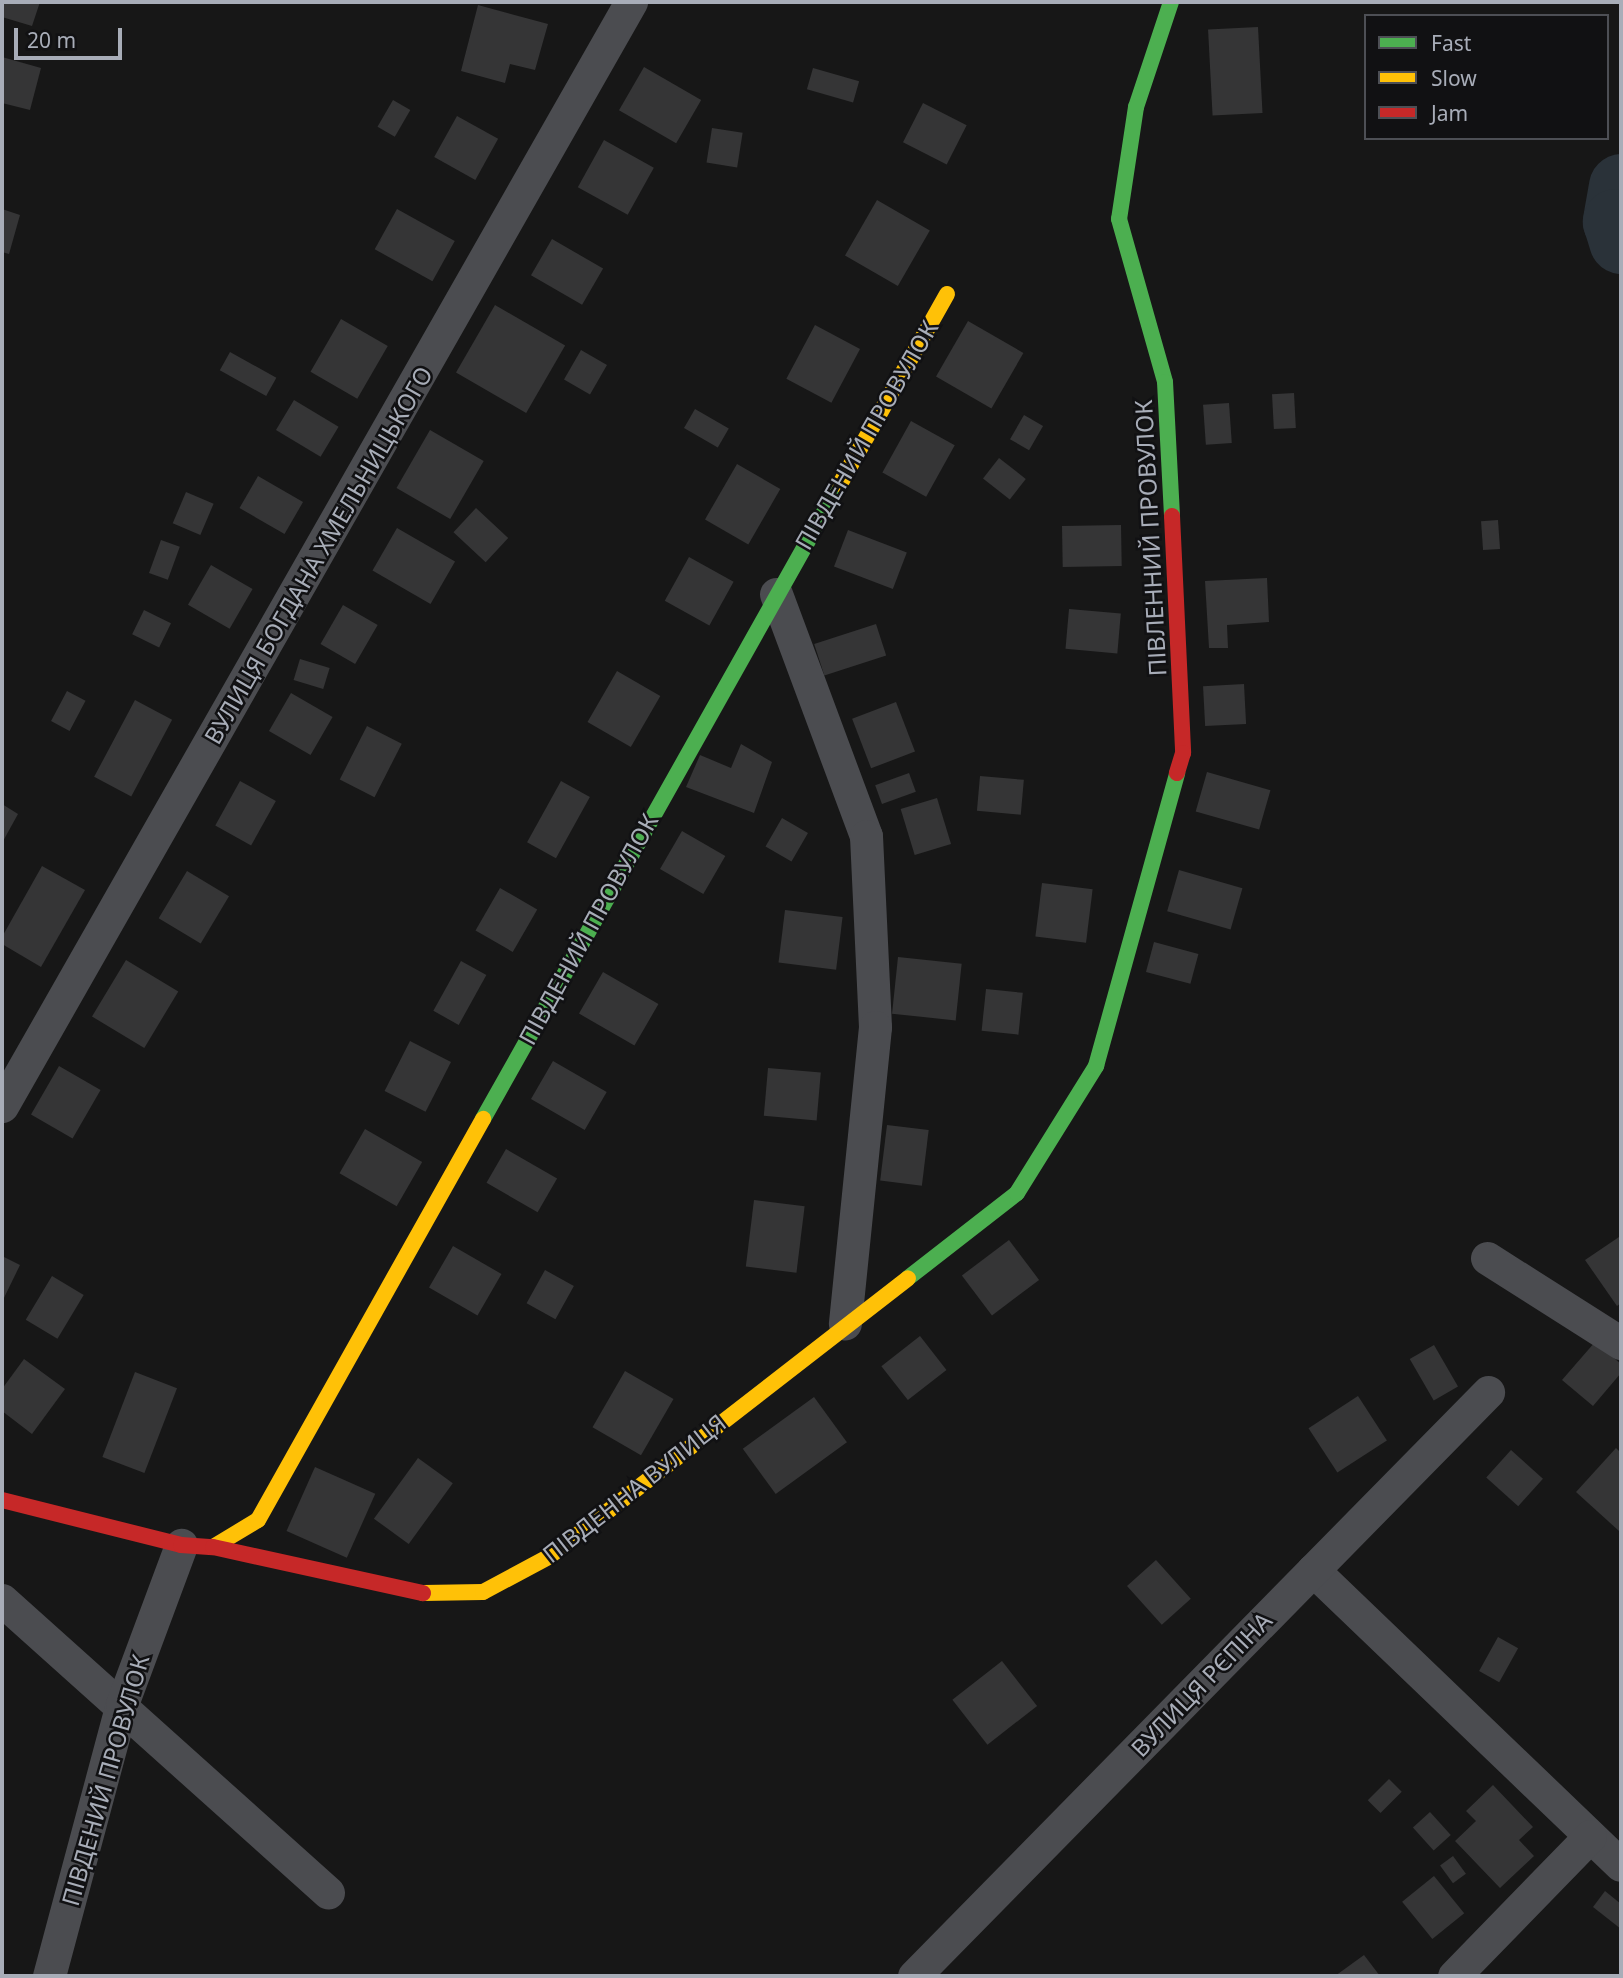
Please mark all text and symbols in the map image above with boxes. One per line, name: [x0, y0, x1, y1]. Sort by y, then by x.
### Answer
scale bar: [18, 14, 126, 58]
legend: [1364, 14, 1609, 140]
text: 20 m: [27, 26, 76, 54]
text: Fast: [1431, 29, 1471, 57]
text: Slow: [1431, 64, 1477, 92]
text: Jam: [1431, 99, 1468, 127]
street label: ПІВДЕНИЙ ПРОВУЛОК: [789, 315, 943, 555]
street label: ВУЛИЦЯ БОГДАНА ХМЕЛЬНИЦЬКОГО: [198, 361, 438, 749]
street label: ПІВЛЕННИЙ ПРОВУЛОК: [1128, 399, 1172, 677]
street label: ПІВДЕНИЙ ПРОВУЛОК: [512, 808, 664, 1050]
street label: ПІВДЕННА ВУЛИЦЯ: [537, 1408, 731, 1568]
street label: ВУЛИЦЯ РЄПІНА: [1125, 1606, 1277, 1762]
street label: ПІВДЕНИЙ ПРОВУЛОК: [55, 1651, 155, 1909]

